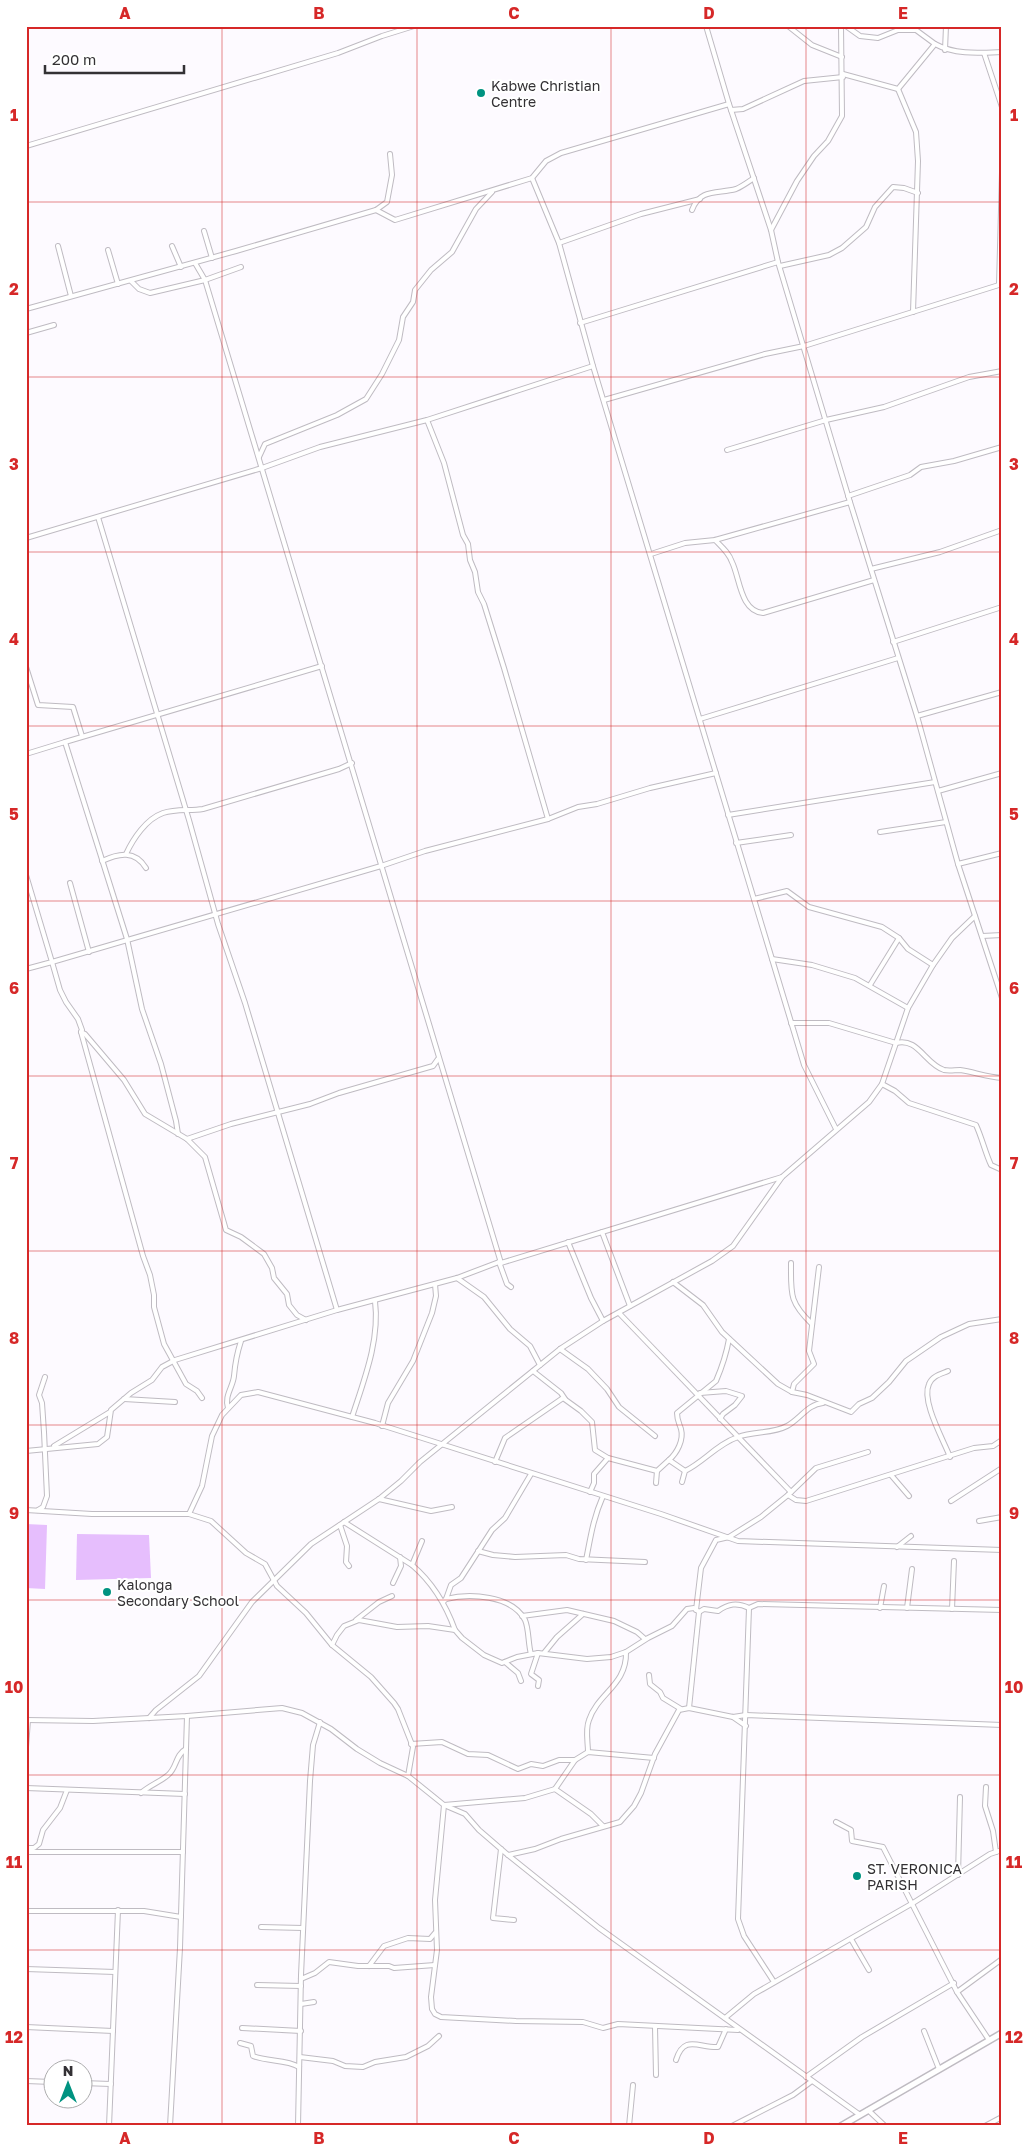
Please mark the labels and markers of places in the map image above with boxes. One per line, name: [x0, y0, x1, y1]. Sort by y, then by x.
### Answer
place label: Kabwe Christian Centre: [491, 77, 600, 110]
marker: Kabwe Christian Centre: [475, 87, 487, 99]
place label: Kalonga Secondary School: [117, 1576, 239, 1609]
marker: Kalonga Secondary School: [101, 1586, 113, 1598]
place label: ST. VERONICA PARISH: [867, 1860, 963, 1893]
marker: ST. VERONICA PARISH: [851, 1870, 863, 1882]

